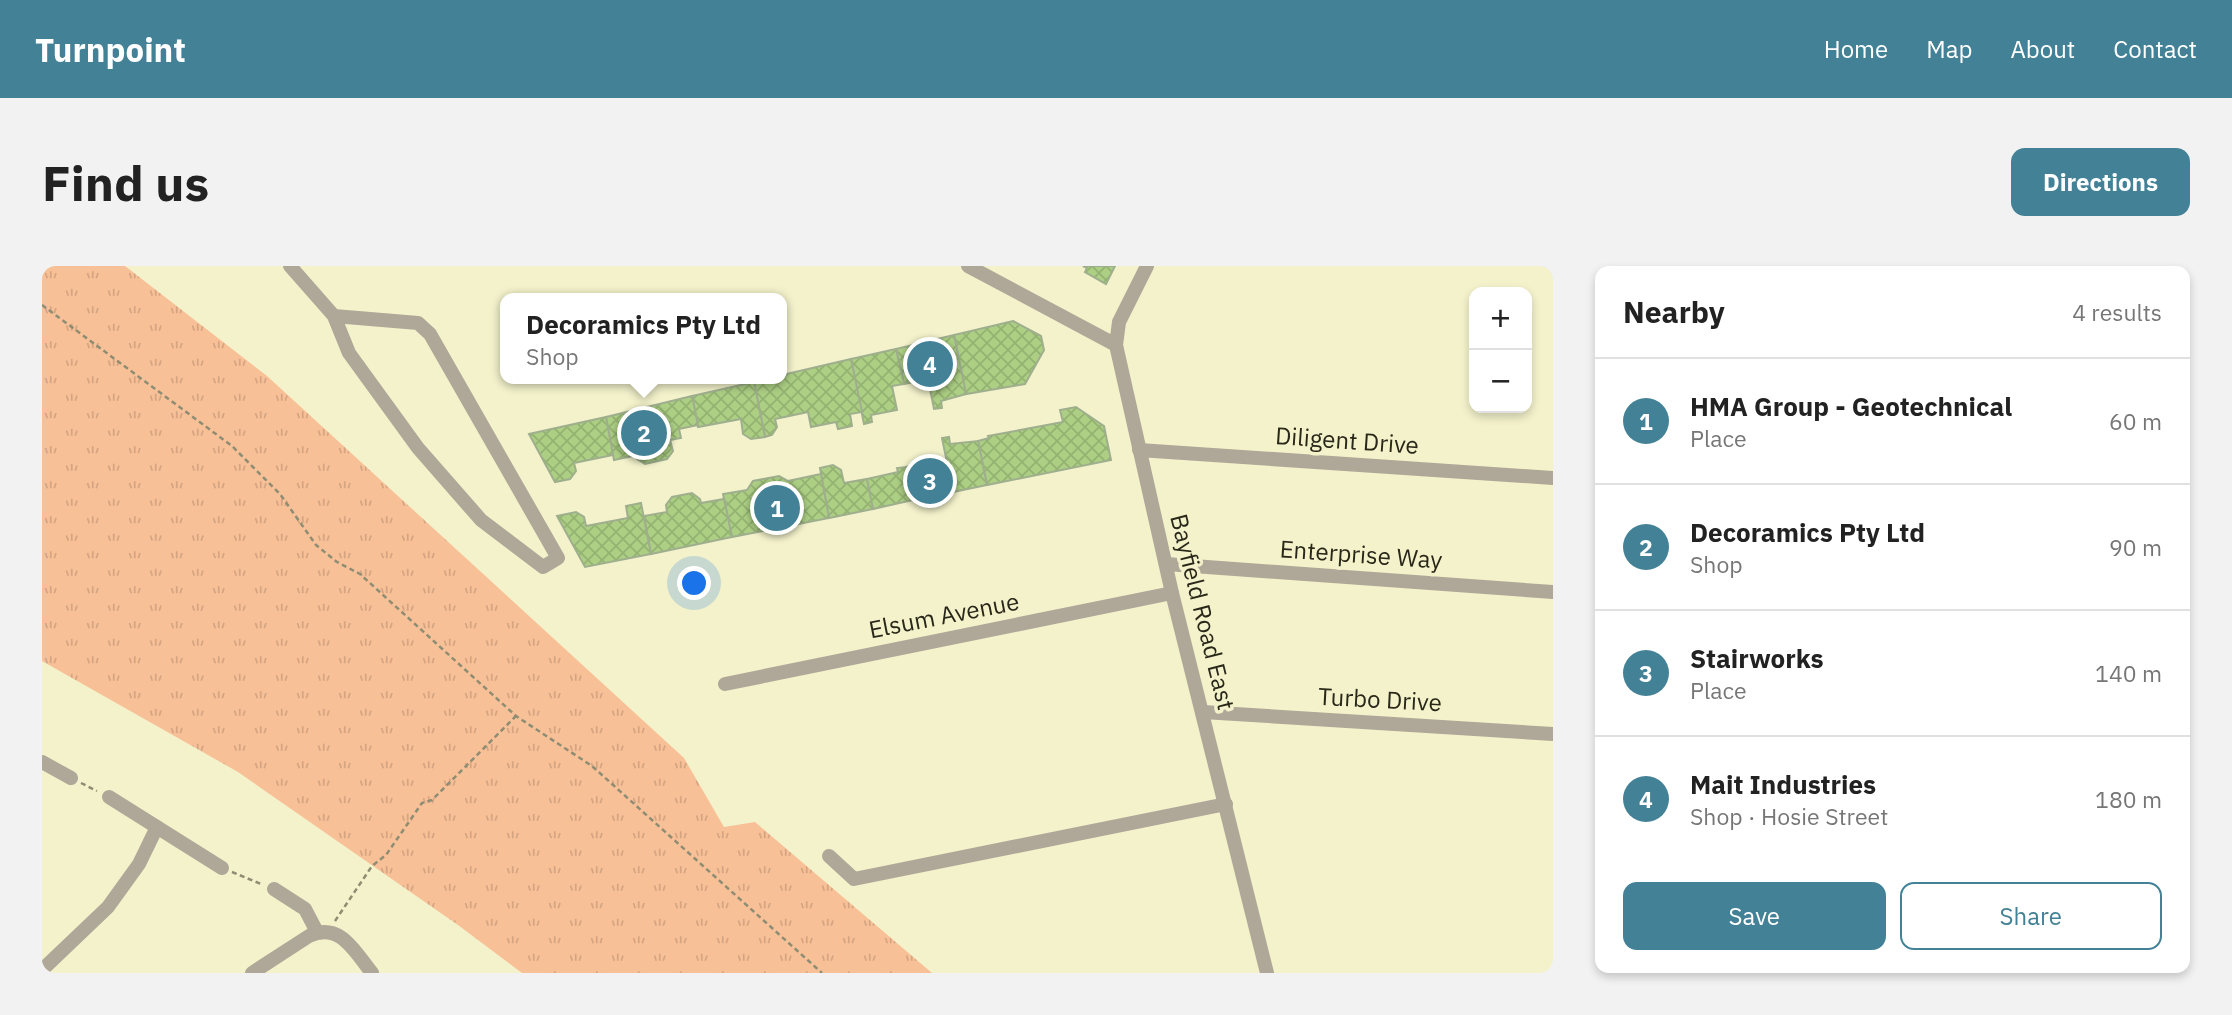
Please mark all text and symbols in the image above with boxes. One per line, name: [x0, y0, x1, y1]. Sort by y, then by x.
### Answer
text: Turnpoint: [35, 28, 186, 71]
text: Home: [1824, 33, 1888, 65]
text: Map: [1926, 33, 1972, 65]
text: About: [2010, 33, 2075, 65]
text: Contact: [2113, 33, 2197, 65]
button: Directions: [2011, 148, 2190, 216]
text: Find us: [42, 151, 209, 214]
map controls: [1469, 287, 1532, 413]
button: +: [1469, 287, 1532, 350]
text: Nearby: [1623, 292, 1725, 331]
popup: [500, 293, 787, 384]
text: 4 results: [2072, 297, 2162, 327]
text: Decoramics Pty Ltd: [526, 307, 761, 341]
pin: 4: [907, 338, 953, 390]
text: Shop: [526, 341, 579, 371]
button: −: [1469, 350, 1532, 413]
text: HMA Group - Geotechnical: [1690, 389, 2012, 423]
text: 1: [1639, 406, 1653, 436]
text: 60 m: [2109, 406, 2162, 436]
pin: 2: [621, 407, 667, 459]
street label: Diligent Drive: [1274, 419, 1420, 461]
text: Place: [1690, 423, 1747, 453]
pin: 3: [907, 455, 953, 507]
pin: 1: [754, 482, 800, 534]
street label: Bayfield Road East: [1163, 510, 1243, 713]
text: Decoramics Pty Ltd: [1690, 515, 1925, 549]
street label: Enterprise Way: [1279, 532, 1444, 576]
text: 2: [1639, 532, 1653, 562]
text: 90 m: [2109, 532, 2162, 562]
text: Shop: [1690, 549, 1743, 579]
your location: [677, 566, 711, 600]
street label: Elsum Avenue: [866, 585, 1022, 645]
text: Stairworks: [1690, 641, 1824, 675]
text: 3: [1639, 658, 1653, 688]
text: 140 m: [2095, 658, 2162, 688]
text: Place: [1690, 675, 1747, 705]
street label: Turbo Drive: [1317, 680, 1443, 718]
text: Mait Industries: [1690, 767, 1876, 801]
text: 4: [1639, 784, 1653, 814]
text: 180 m: [2095, 784, 2162, 814]
text: Shop · Hosie Street: [1690, 801, 1888, 831]
button: Save: [1623, 882, 1886, 950]
button: Share: [1900, 882, 2162, 950]

